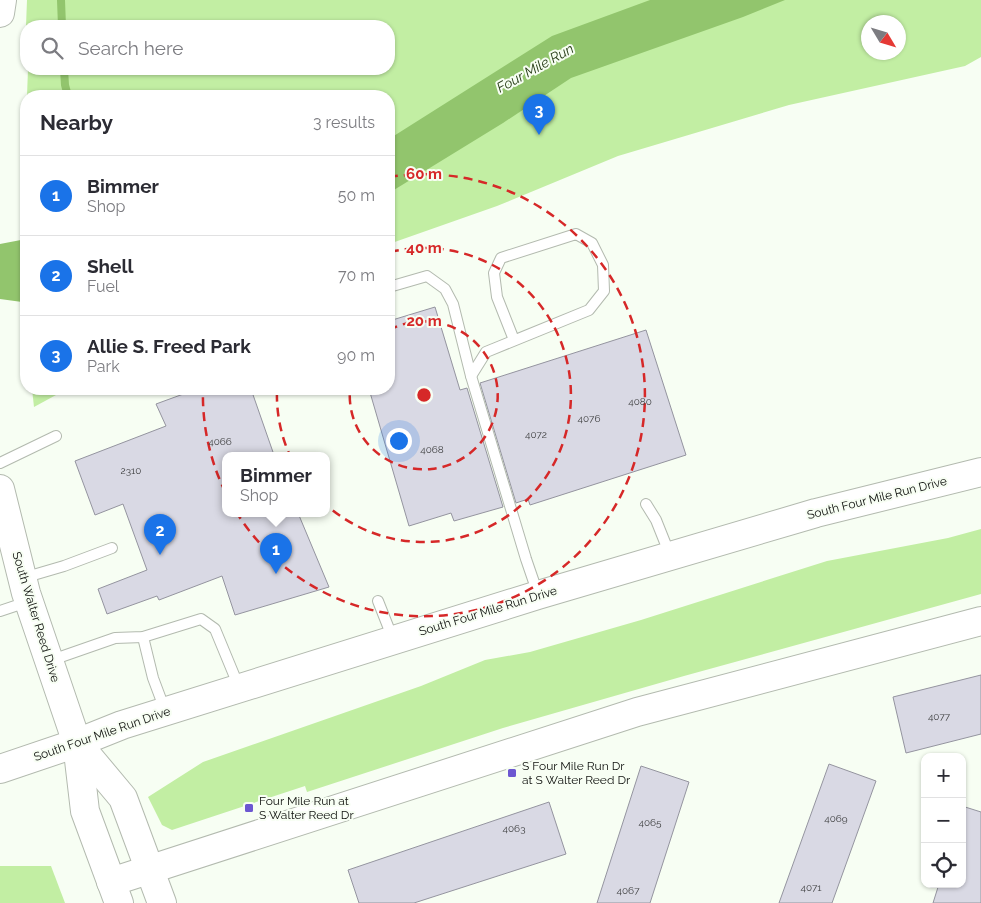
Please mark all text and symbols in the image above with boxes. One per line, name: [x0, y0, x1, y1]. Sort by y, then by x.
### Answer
north arrow: [861, 15, 906, 60]
search box: [20, 20, 395, 75]
icon: search: [38, 34, 66, 62]
text: Search here: [78, 37, 184, 59]
water label: Four Mile Run: [494, 40, 576, 96]
pin: 3: [523, 94, 555, 135]
text: Nearby: [40, 110, 113, 135]
text: 3 results: [313, 113, 375, 132]
text: 60 m: [406, 165, 442, 183]
text: Bimmer: [87, 175, 159, 197]
text: 1: [52, 186, 60, 205]
text: 50 m: [338, 186, 375, 205]
text: Shop: [87, 197, 125, 216]
text: 40 m: [406, 239, 442, 257]
text: Shell: [87, 255, 134, 277]
text: 2: [51, 266, 61, 285]
text: 70 m: [338, 266, 375, 285]
text: Fuel: [87, 277, 119, 296]
text: 20 m: [406, 312, 442, 330]
text: Allie S. Freed Park: [87, 335, 251, 357]
text: 3: [52, 346, 60, 365]
text: 90 m: [337, 346, 375, 365]
text: Park: [87, 357, 120, 376]
centre of rings: [415, 386, 433, 404]
house number: 4080: [628, 396, 652, 407]
house number: 4076: [578, 413, 600, 424]
your location: [386, 428, 412, 454]
house number: 4072: [525, 429, 547, 440]
house number: 4066: [208, 436, 232, 447]
house number: 4068: [420, 444, 444, 455]
popup: [222, 452, 330, 517]
text: Bimmer: [240, 464, 312, 486]
house number: 2310: [121, 465, 141, 476]
street label: South Four Mile Run Drive: [806, 474, 948, 522]
text: Shop: [240, 486, 278, 505]
pin: 2: [144, 514, 176, 555]
pin: 1: [260, 533, 292, 574]
street label: South Walter Reed Drive: [9, 550, 63, 684]
street label: South Four Mile Run Drive: [417, 583, 559, 639]
street label: South Four Mile Run Drive: [32, 704, 172, 764]
house number: 4077: [928, 711, 951, 722]
map controls: [921, 753, 966, 888]
button: +: [921, 753, 966, 798]
place label: S Four Mile Run Dr at S Walter Reed Dr: [522, 759, 631, 787]
marker: S Four Mile Run Dr at S Walter Reed Dr: [506, 767, 518, 779]
place label: Four Mile Run at S Walter Reed Dr: [259, 794, 354, 822]
button: −: [921, 798, 966, 843]
marker: Four Mile Run at S Walter Reed Dr: [243, 802, 255, 814]
house number: 4069: [824, 813, 848, 824]
house number: 4065: [638, 817, 662, 828]
house number: 4063: [503, 823, 525, 834]
button: locate: [921, 843, 966, 888]
house number: 4071: [800, 882, 822, 893]
house number: 4067: [617, 885, 640, 896]

